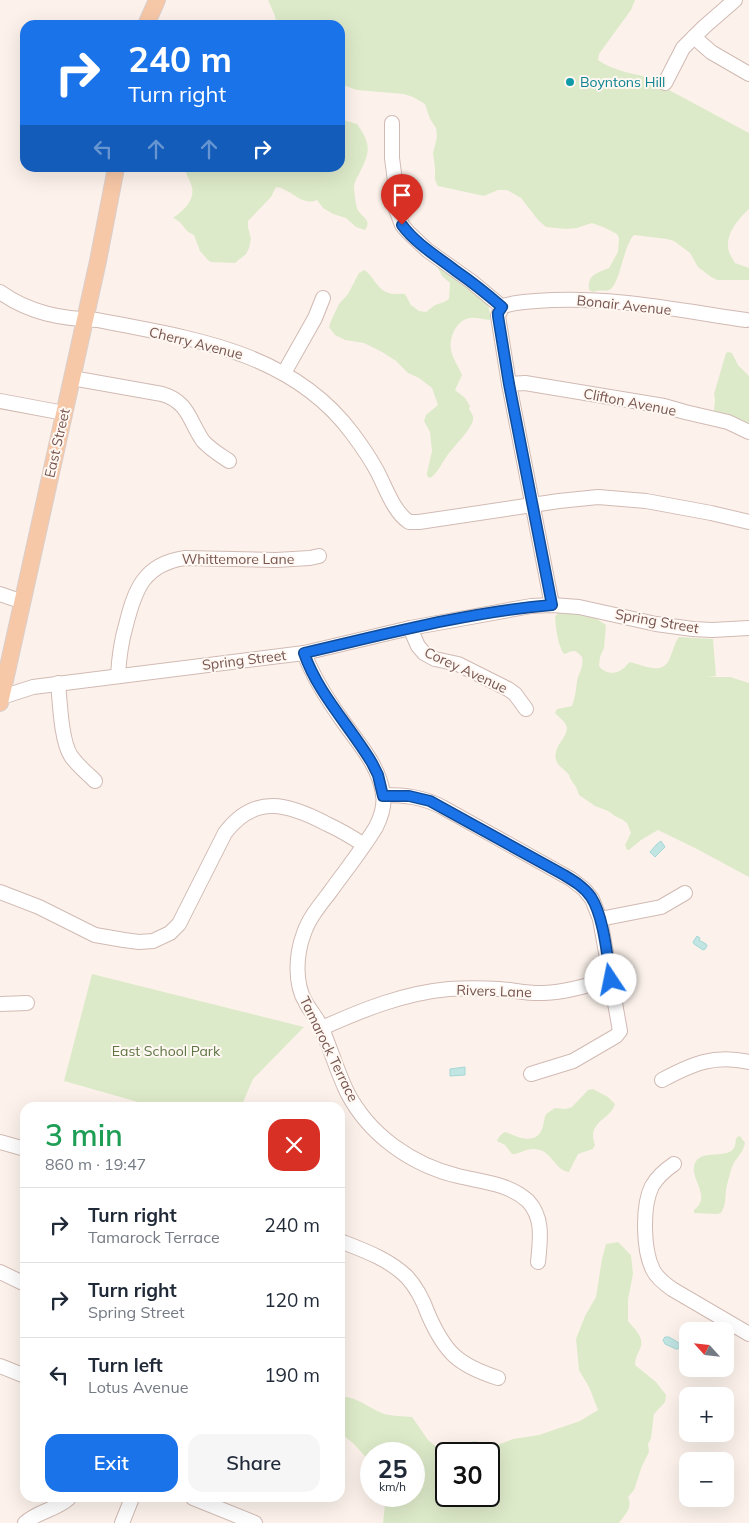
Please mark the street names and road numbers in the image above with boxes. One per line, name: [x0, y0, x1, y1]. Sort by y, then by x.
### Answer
street label: Bonair Avenue: [576, 291, 672, 319]
street label: Cherry Avenue: [147, 323, 245, 363]
street label: Clifton Avenue: [582, 384, 678, 420]
street label: East Street: [40, 406, 74, 479]
street label: Whittemore Lane: [182, 550, 294, 568]
street label: Spring Street: [614, 605, 700, 637]
street label: Corey Avenue: [422, 643, 510, 697]
street label: Spring Street: [201, 646, 287, 674]
street label: Rivers Lane: [456, 981, 532, 1001]
street label: Tamarock Terrace: [296, 993, 362, 1105]

